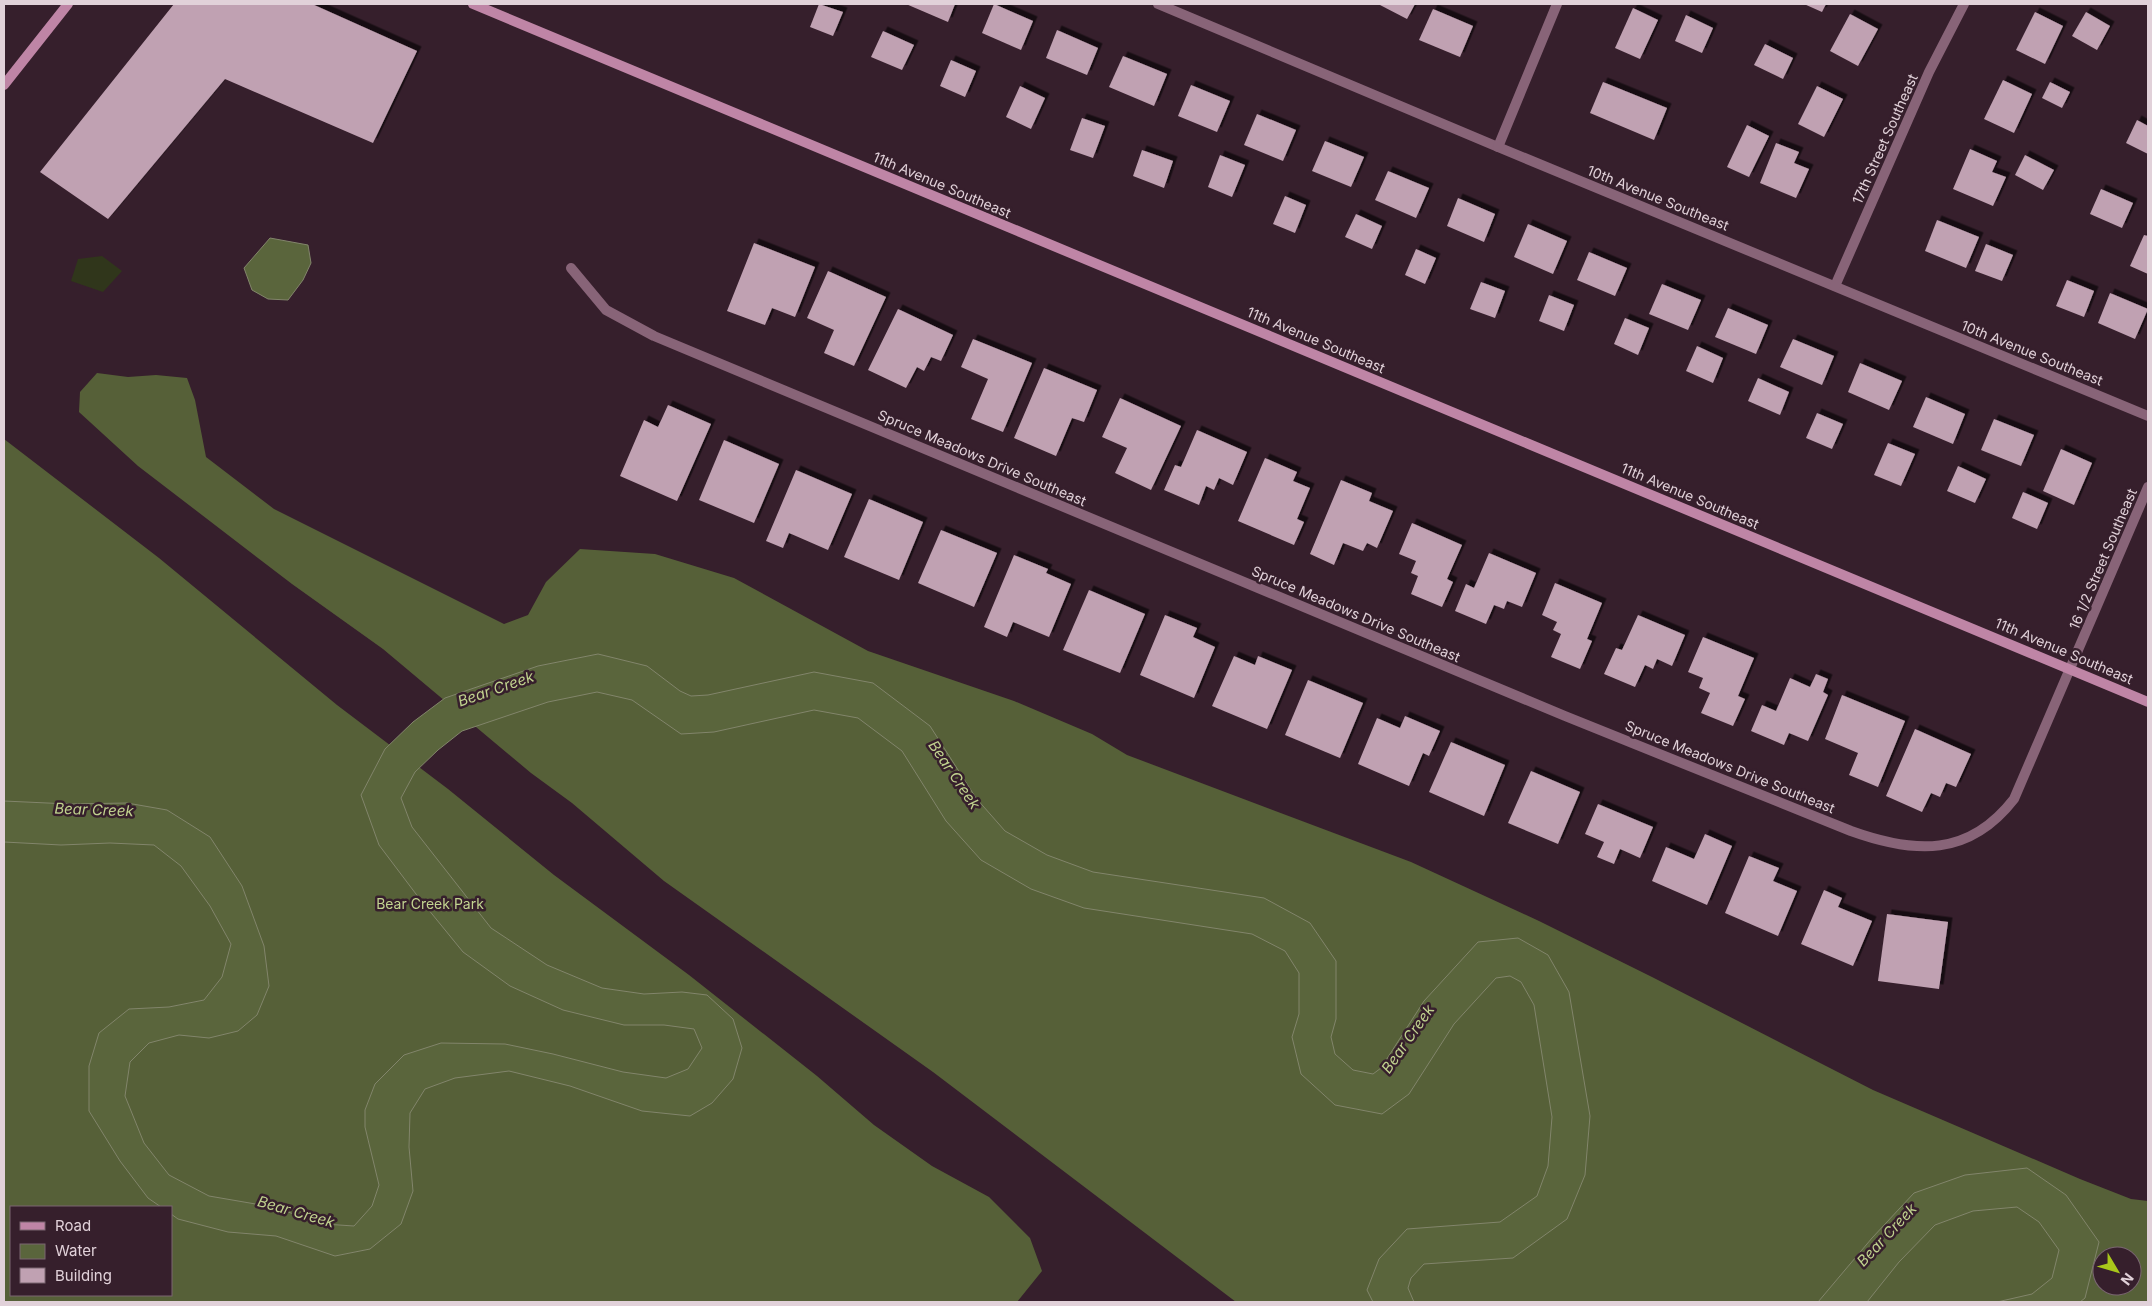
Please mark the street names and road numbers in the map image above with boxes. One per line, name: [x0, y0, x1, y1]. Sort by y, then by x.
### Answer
street label: 17th Street Southeast: [1848, 71, 1921, 206]
street label: 11th Avenue Southeast: [871, 148, 1014, 221]
street label: 10th Avenue Southeast: [1585, 161, 1732, 234]
street label: 11th Avenue Southeast: [1245, 303, 1388, 376]
street label: 10th Avenue Southeast: [1959, 316, 2106, 389]
street label: Spruce Meadows Drive Southeast: [875, 406, 1089, 509]
street label: 11th Avenue Southeast: [1619, 459, 1762, 532]
street label: 16 1/2 Street Southeast: [2065, 485, 2140, 632]
street label: Spruce Meadows Drive Southeast: [1249, 562, 1463, 665]
street label: 11th Avenue Southeast: [1993, 614, 2136, 687]
street label: Spruce Meadows Drive Southeast: [1623, 717, 1838, 817]

